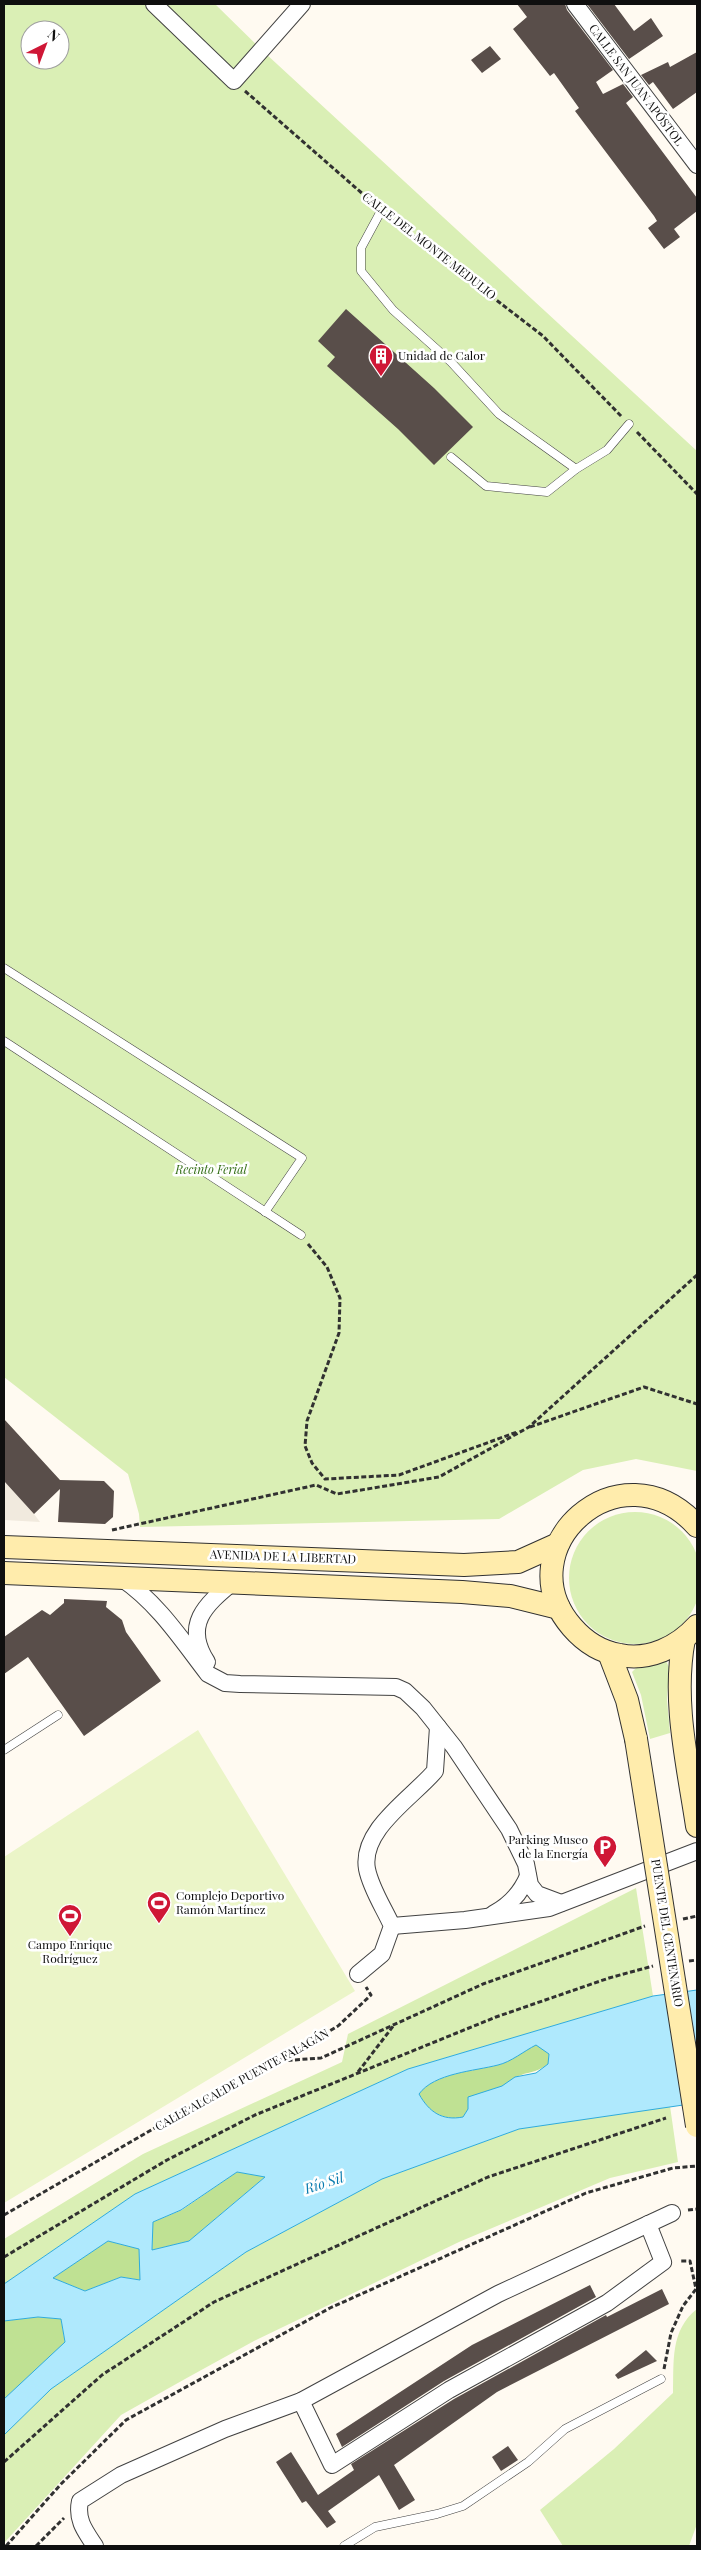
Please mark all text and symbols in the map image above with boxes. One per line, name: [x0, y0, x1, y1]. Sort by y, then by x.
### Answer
north arrow: [20, 20, 70, 70]
street label: CALLE SAN JUAN APÓSTOL: [586, 20, 688, 148]
text: N: [44, 25, 64, 45]
street label: CALLE DEL MONTE MEDULIO: [359, 188, 500, 303]
building icon: Unidad de Calor: [368, 343, 394, 377]
place label: Unidad de Calor: [398, 347, 486, 363]
park label: Recinto Ferial: [174, 1161, 247, 1177]
street label: AVENIDA DE LA LIBERTAD: [209, 1545, 357, 1567]
place label: Parking Museo de la Energía: [508, 1831, 588, 1861]
parking icon: Parking Museo de la Energía: [592, 1834, 618, 1868]
street label: PUENTE DEL CENTENARIO: [648, 1858, 688, 2008]
place label: Complejo Deportivo Ramón Martínez: [176, 1887, 285, 1917]
sports icon: Complejo Deportivo Ramón Martínez: [146, 1890, 172, 1924]
sports icon: Campo Enrique Rodríguez: [57, 1903, 83, 1937]
place label: Campo Enrique Rodríguez: [28, 1936, 112, 1966]
street label: CALLE ALCALDE PUENTE FALAGÁN: [152, 2024, 332, 2134]
water label: Río Sil: [301, 2167, 347, 2198]

